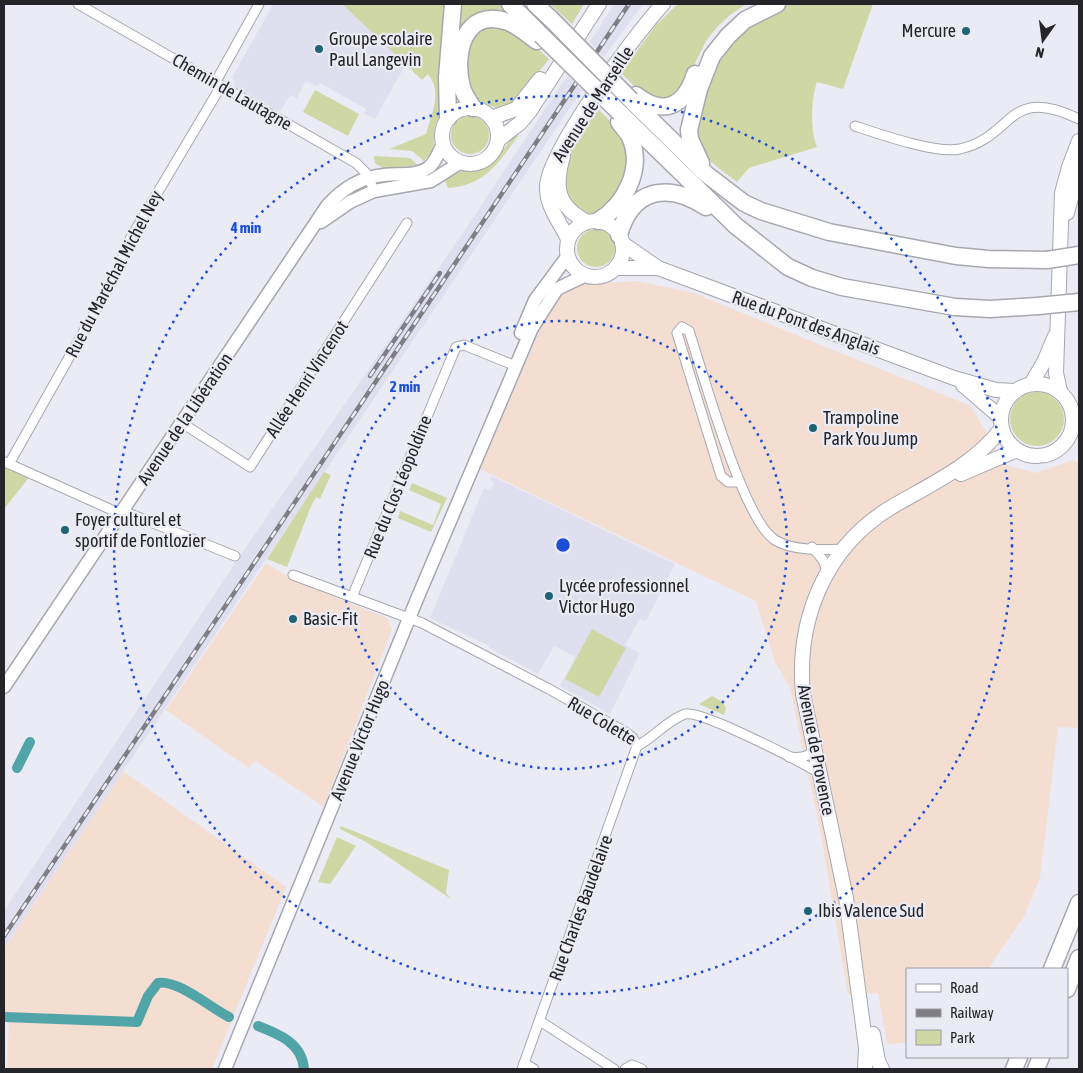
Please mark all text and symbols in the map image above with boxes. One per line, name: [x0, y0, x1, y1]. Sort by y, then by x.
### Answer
north arrow: [1018, 15, 1068, 65]
place label: Mercure: [902, 20, 956, 41]
marker: Mercure: [960, 25, 972, 37]
place label: Groupe scolaire Paul Langevin: [329, 28, 432, 70]
street label: Avenue de Marseille: [547, 42, 638, 165]
marker: Groupe scolaire Paul Langevin: [313, 43, 325, 55]
text: N: [1034, 44, 1046, 61]
street label: Chemin de Lautagne: [169, 49, 296, 134]
street label: Rue du Maréchal Michel Ney: [61, 187, 166, 361]
text: 4 min: [230, 219, 261, 236]
street label: Rue du Pont des Anglais: [729, 286, 883, 359]
street label: Allée Henri Vincenot: [261, 316, 352, 441]
street label: Avenue de la Libération: [133, 349, 237, 489]
text: 2 min: [390, 378, 420, 395]
place label: Trampoline Park You Jump: [823, 407, 918, 449]
street label: Rue du Clos Léopoldine: [359, 412, 436, 562]
marker: Trampoline Park You Jump: [807, 422, 819, 434]
place label: Foyer culturel et sportif de Fontlozier: [75, 509, 206, 551]
marker: Foyer culturel et sportif de Fontlozier: [59, 524, 71, 536]
centre of rings: [554, 536, 572, 554]
place label: Lycée professionnel Victor Hugo: [559, 575, 689, 617]
marker: Lycée professionnel Victor Hugo: [543, 590, 555, 602]
place label: Basic-Fit: [303, 608, 358, 629]
marker: Basic-Fit: [287, 613, 299, 625]
street label: Avenue Victor Hugo: [326, 676, 393, 803]
street label: Avenue de Provence: [794, 683, 839, 817]
street label: Rue Colette: [564, 692, 640, 749]
street label: Rue Charles Baudelaire: [544, 832, 617, 984]
place label: Ibis Valence Sud: [818, 900, 924, 921]
marker: Ibis Valence Sud: [802, 905, 814, 917]
legend: [906, 968, 1068, 1058]
text: Road: [950, 979, 979, 996]
text: Railway: [950, 1004, 994, 1021]
text: Park: [950, 1029, 975, 1046]

